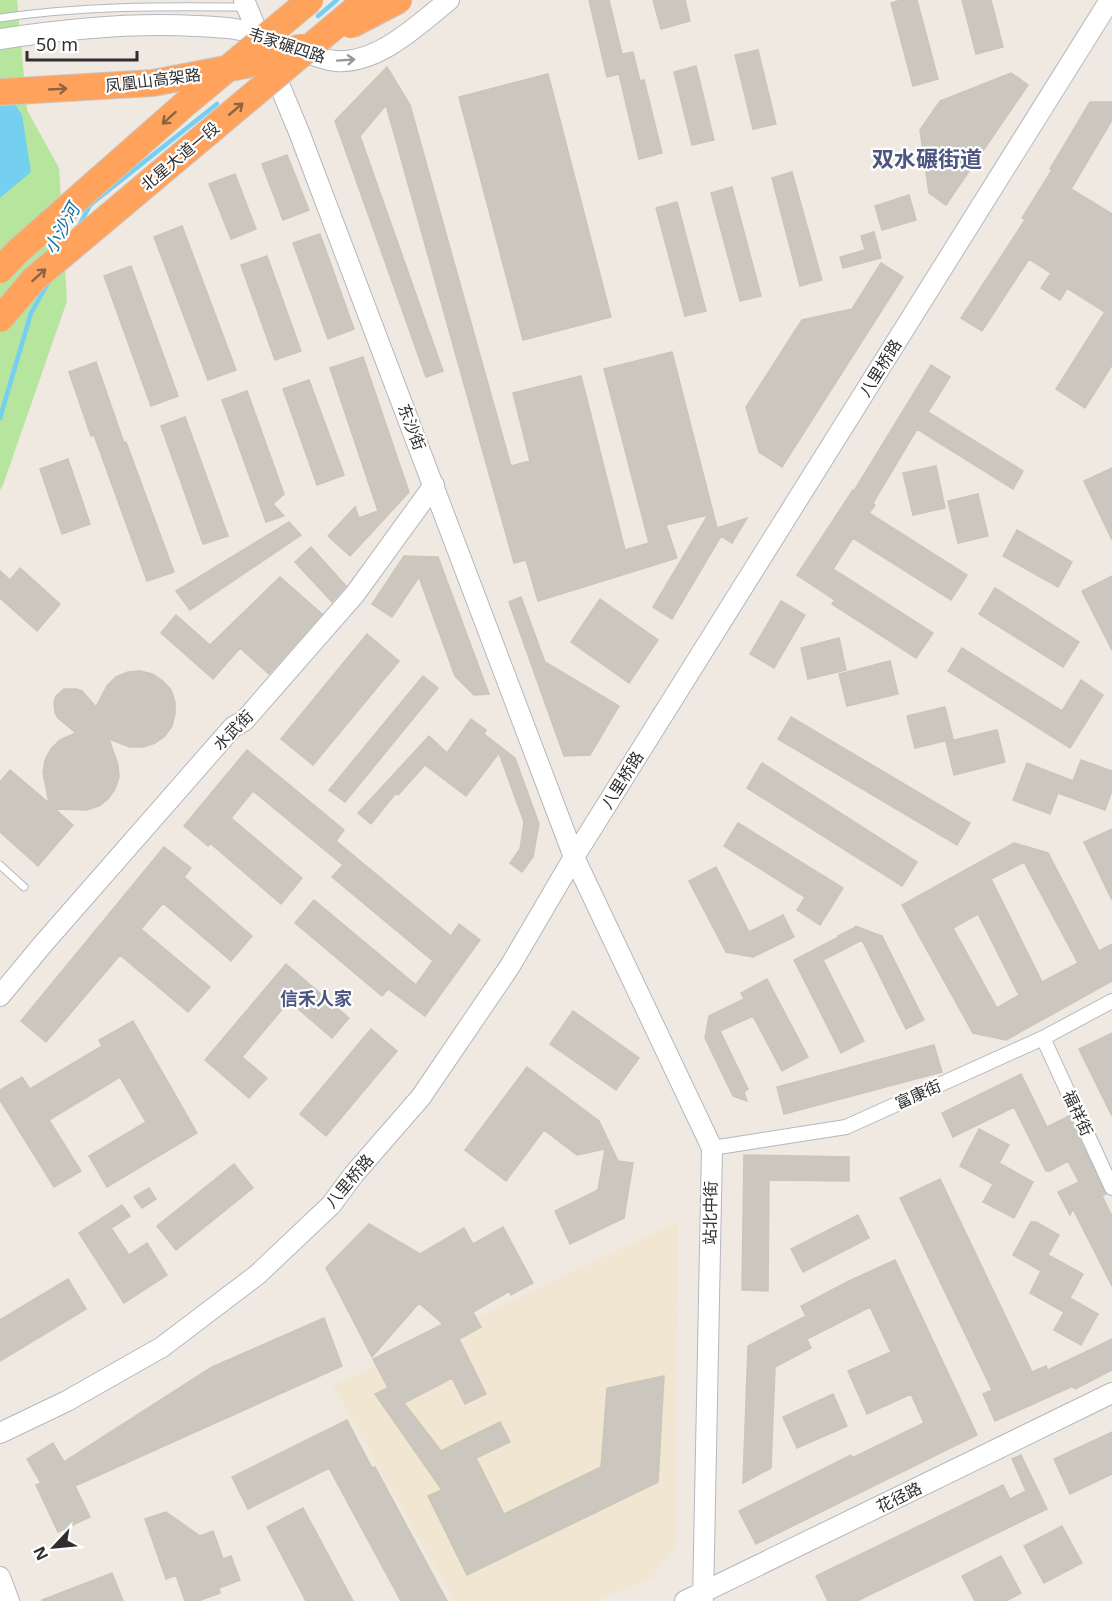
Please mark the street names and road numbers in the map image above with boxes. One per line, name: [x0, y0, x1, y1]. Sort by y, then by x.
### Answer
street label: 韦家碾四路: [246, 22, 328, 68]
street label: 凤凰山高架路: [104, 63, 202, 97]
street label: 北星大道一段: [136, 117, 224, 195]
street label: 八里桥路: [854, 335, 906, 401]
street label: 东沙街: [393, 401, 431, 453]
street label: 水武街: [208, 705, 258, 755]
street label: 八里桥路: [596, 747, 648, 813]
street label: 富康街: [892, 1074, 944, 1114]
street label: 福祥街: [1058, 1087, 1098, 1139]
street label: 八里桥路: [320, 1149, 378, 1213]
street label: 站北中街: [698, 1181, 722, 1245]
street label: 花径路: [873, 1477, 925, 1517]

